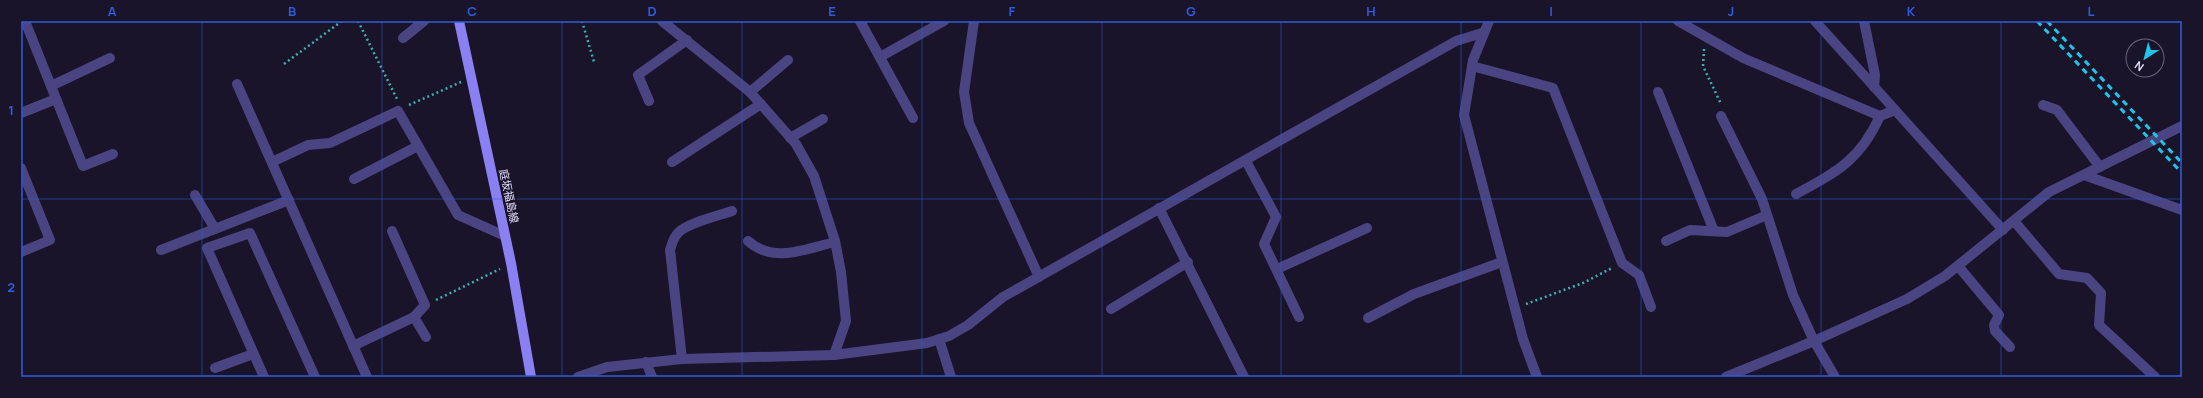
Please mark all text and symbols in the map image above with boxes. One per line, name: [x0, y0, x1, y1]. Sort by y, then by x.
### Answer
text: A: [108, 2, 117, 20]
text: B: [288, 2, 296, 20]
text: C: [467, 2, 477, 20]
text: D: [647, 2, 657, 20]
text: E: [828, 2, 836, 20]
text: F: [1009, 2, 1016, 20]
text: G: [1186, 2, 1196, 20]
text: H: [1366, 2, 1376, 20]
text: I: [1549, 2, 1553, 20]
text: J: [1728, 2, 1734, 20]
text: K: [1907, 2, 1916, 20]
text: L: [2088, 2, 2095, 20]
north arrow: [2125, 38, 2165, 78]
text: N: [2131, 58, 2146, 75]
text: 1: [8, 101, 14, 119]
street label: 庭坂福島線: [496, 167, 523, 224]
text: 2: [7, 278, 15, 296]

